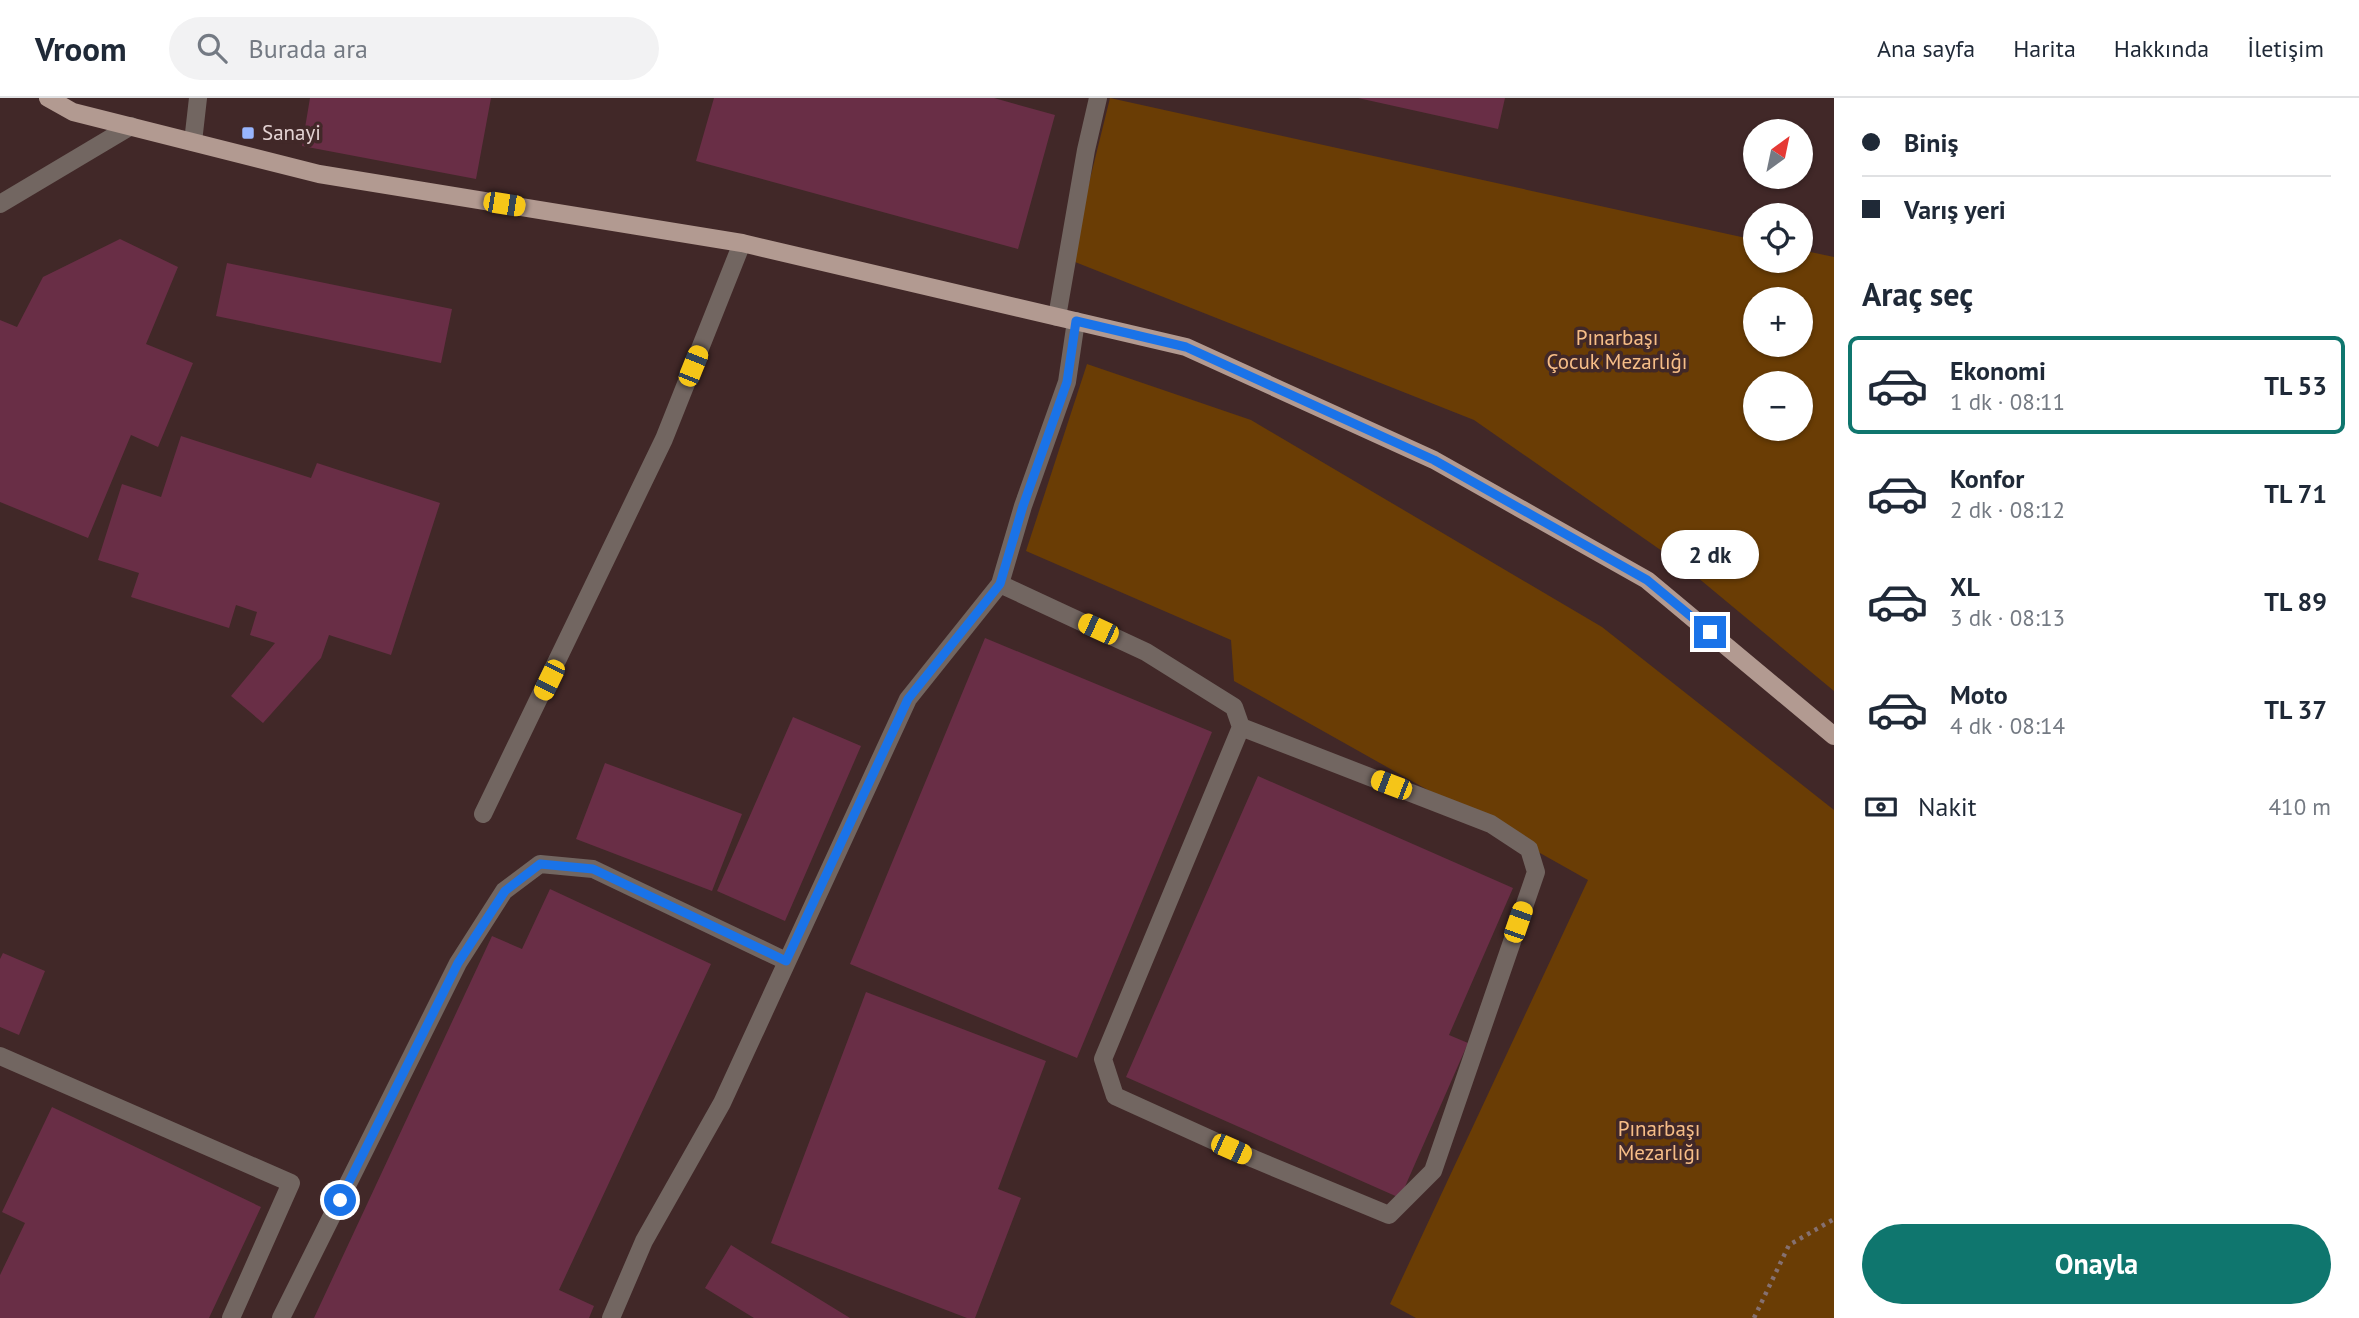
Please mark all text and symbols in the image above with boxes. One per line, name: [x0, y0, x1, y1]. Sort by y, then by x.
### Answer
search box: [169, 17, 659, 80]
text: Vroom: [35, 27, 127, 70]
icon: search: [193, 29, 231, 67]
text: Burada ara: [249, 32, 368, 65]
text: Ana sayfa: [1877, 33, 1975, 64]
text: Harita: [2013, 33, 2076, 64]
text: Hakkında: [2114, 33, 2209, 64]
text: İletişim: [2247, 33, 2324, 64]
place label: Sanayi: [262, 119, 321, 146]
north arrow: [1743, 119, 1813, 189]
map controls: [1743, 119, 1813, 441]
marker: Sanayi: [240, 125, 256, 141]
text: Biniş: [1904, 126, 1959, 159]
car: [482, 190, 527, 218]
text: Varış yeri: [1904, 193, 2006, 226]
button: locate: [1743, 203, 1813, 273]
text: Araç seç: [1862, 273, 1973, 315]
button: +: [1743, 287, 1813, 357]
park label: Pınarbaşı Çocuk Mezarlığı: [1547, 324, 1688, 375]
car: [676, 343, 711, 389]
icon: car: [1866, 354, 1929, 417]
text: Ekonomi: [1950, 354, 2046, 387]
text: TL 53: [2264, 369, 2327, 402]
button: −: [1743, 371, 1813, 441]
text: 1 dk · 08:11: [1950, 387, 2065, 416]
icon: car: [1866, 462, 1929, 525]
text: Konfor: [1950, 462, 2024, 495]
text: TL 71: [2264, 477, 2327, 510]
text: 2 dk · 08:12: [1950, 495, 2065, 524]
callout: 2 dk: [1661, 531, 1759, 580]
text: 2 dk: [1689, 540, 1731, 569]
icon: car: [1866, 570, 1929, 633]
text: XL: [1950, 570, 1980, 603]
text: TL 89: [2264, 585, 2327, 618]
text: 3 dk · 08:13: [1950, 603, 2065, 632]
car: [1075, 611, 1122, 647]
route end: [1694, 616, 1726, 648]
car: [531, 657, 568, 703]
icon: car: [1866, 678, 1929, 741]
text: Moto: [1950, 678, 2008, 711]
text: TL 37: [2264, 693, 2327, 726]
text: 4 dk · 08:14: [1950, 711, 2065, 740]
car: [1368, 768, 1415, 802]
icon: cash: [1862, 788, 1900, 826]
text: Nakit: [1918, 790, 1977, 823]
text: 410 m: [2269, 792, 2331, 821]
car: [1502, 899, 1535, 945]
park label: Pınarbaşı Mezarlığı: [1618, 1115, 1700, 1166]
car: [1208, 1131, 1255, 1167]
route start: [324, 1184, 356, 1216]
button: Onayla: [1862, 1224, 2331, 1304]

